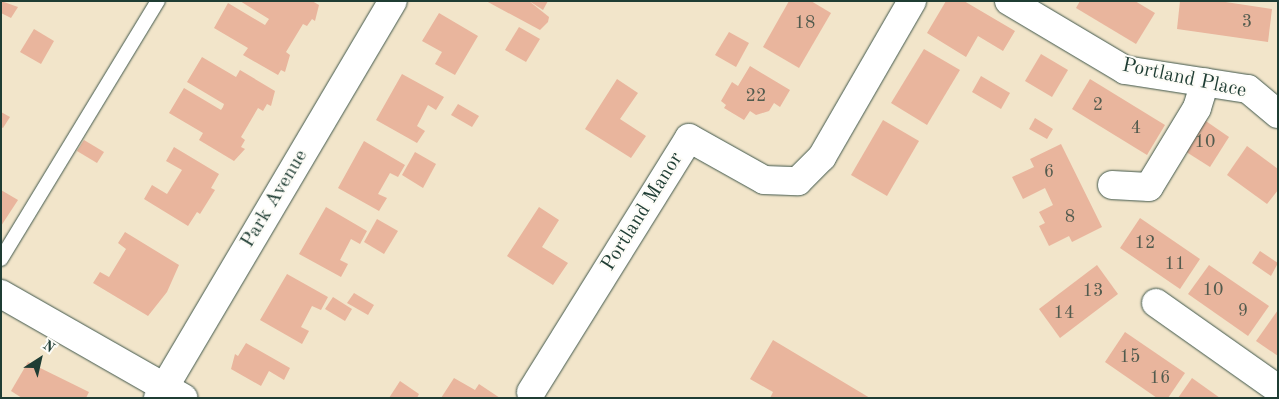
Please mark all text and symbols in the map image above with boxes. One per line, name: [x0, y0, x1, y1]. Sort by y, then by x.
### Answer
house number: 3: [1242, 11, 1252, 33]
house number: 18: [795, 12, 815, 34]
street label: Portland Place: [1120, 54, 1248, 104]
house number: 22: [746, 85, 766, 107]
house number: 2: [1093, 94, 1103, 116]
house number: 4: [1131, 117, 1141, 139]
house number: 10: [1195, 131, 1215, 153]
street label: Park Avenue: [236, 146, 314, 252]
street label: Portland Manor: [597, 148, 689, 276]
house number: 6: [1044, 161, 1054, 183]
house number: 8: [1065, 206, 1075, 228]
house number: 12: [1135, 232, 1155, 254]
house number: 11: [1165, 253, 1185, 275]
house number: 10: [1203, 279, 1223, 301]
house number: 13: [1083, 280, 1103, 302]
house number: 9: [1238, 300, 1248, 322]
house number: 14: [1054, 302, 1074, 324]
north arrow: [15, 334, 65, 384]
text: N: [40, 338, 57, 356]
house number: 15: [1120, 346, 1140, 368]
house number: 16: [1150, 367, 1170, 389]

